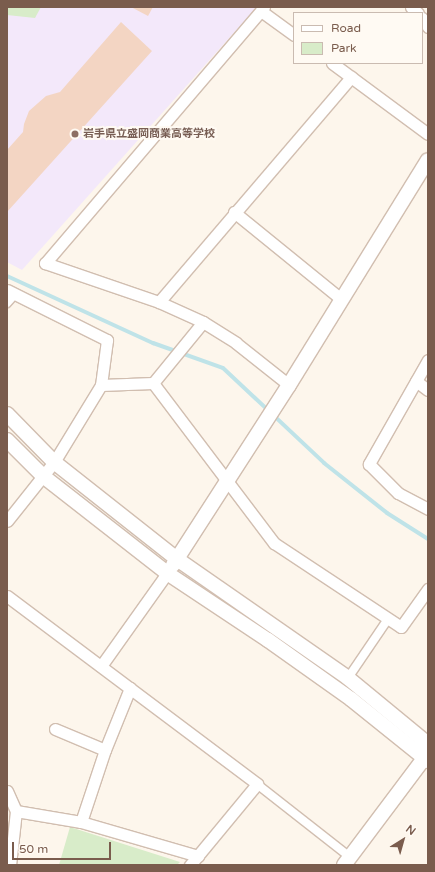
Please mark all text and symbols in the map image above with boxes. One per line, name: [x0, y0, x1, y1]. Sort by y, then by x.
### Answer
legend: [293, 12, 423, 64]
text: Road: [331, 21, 361, 35]
text: Park: [331, 41, 357, 55]
place label: 岩手県立盛岡商業高等学校: [83, 127, 215, 141]
marker: 岩手県立盛岡商業高等学校: [70, 129, 80, 139]
north arrow: [383, 820, 423, 860]
text: N: [403, 822, 418, 838]
scale bar: [14, 834, 113, 860]
text: 50 m: [19, 842, 48, 856]

